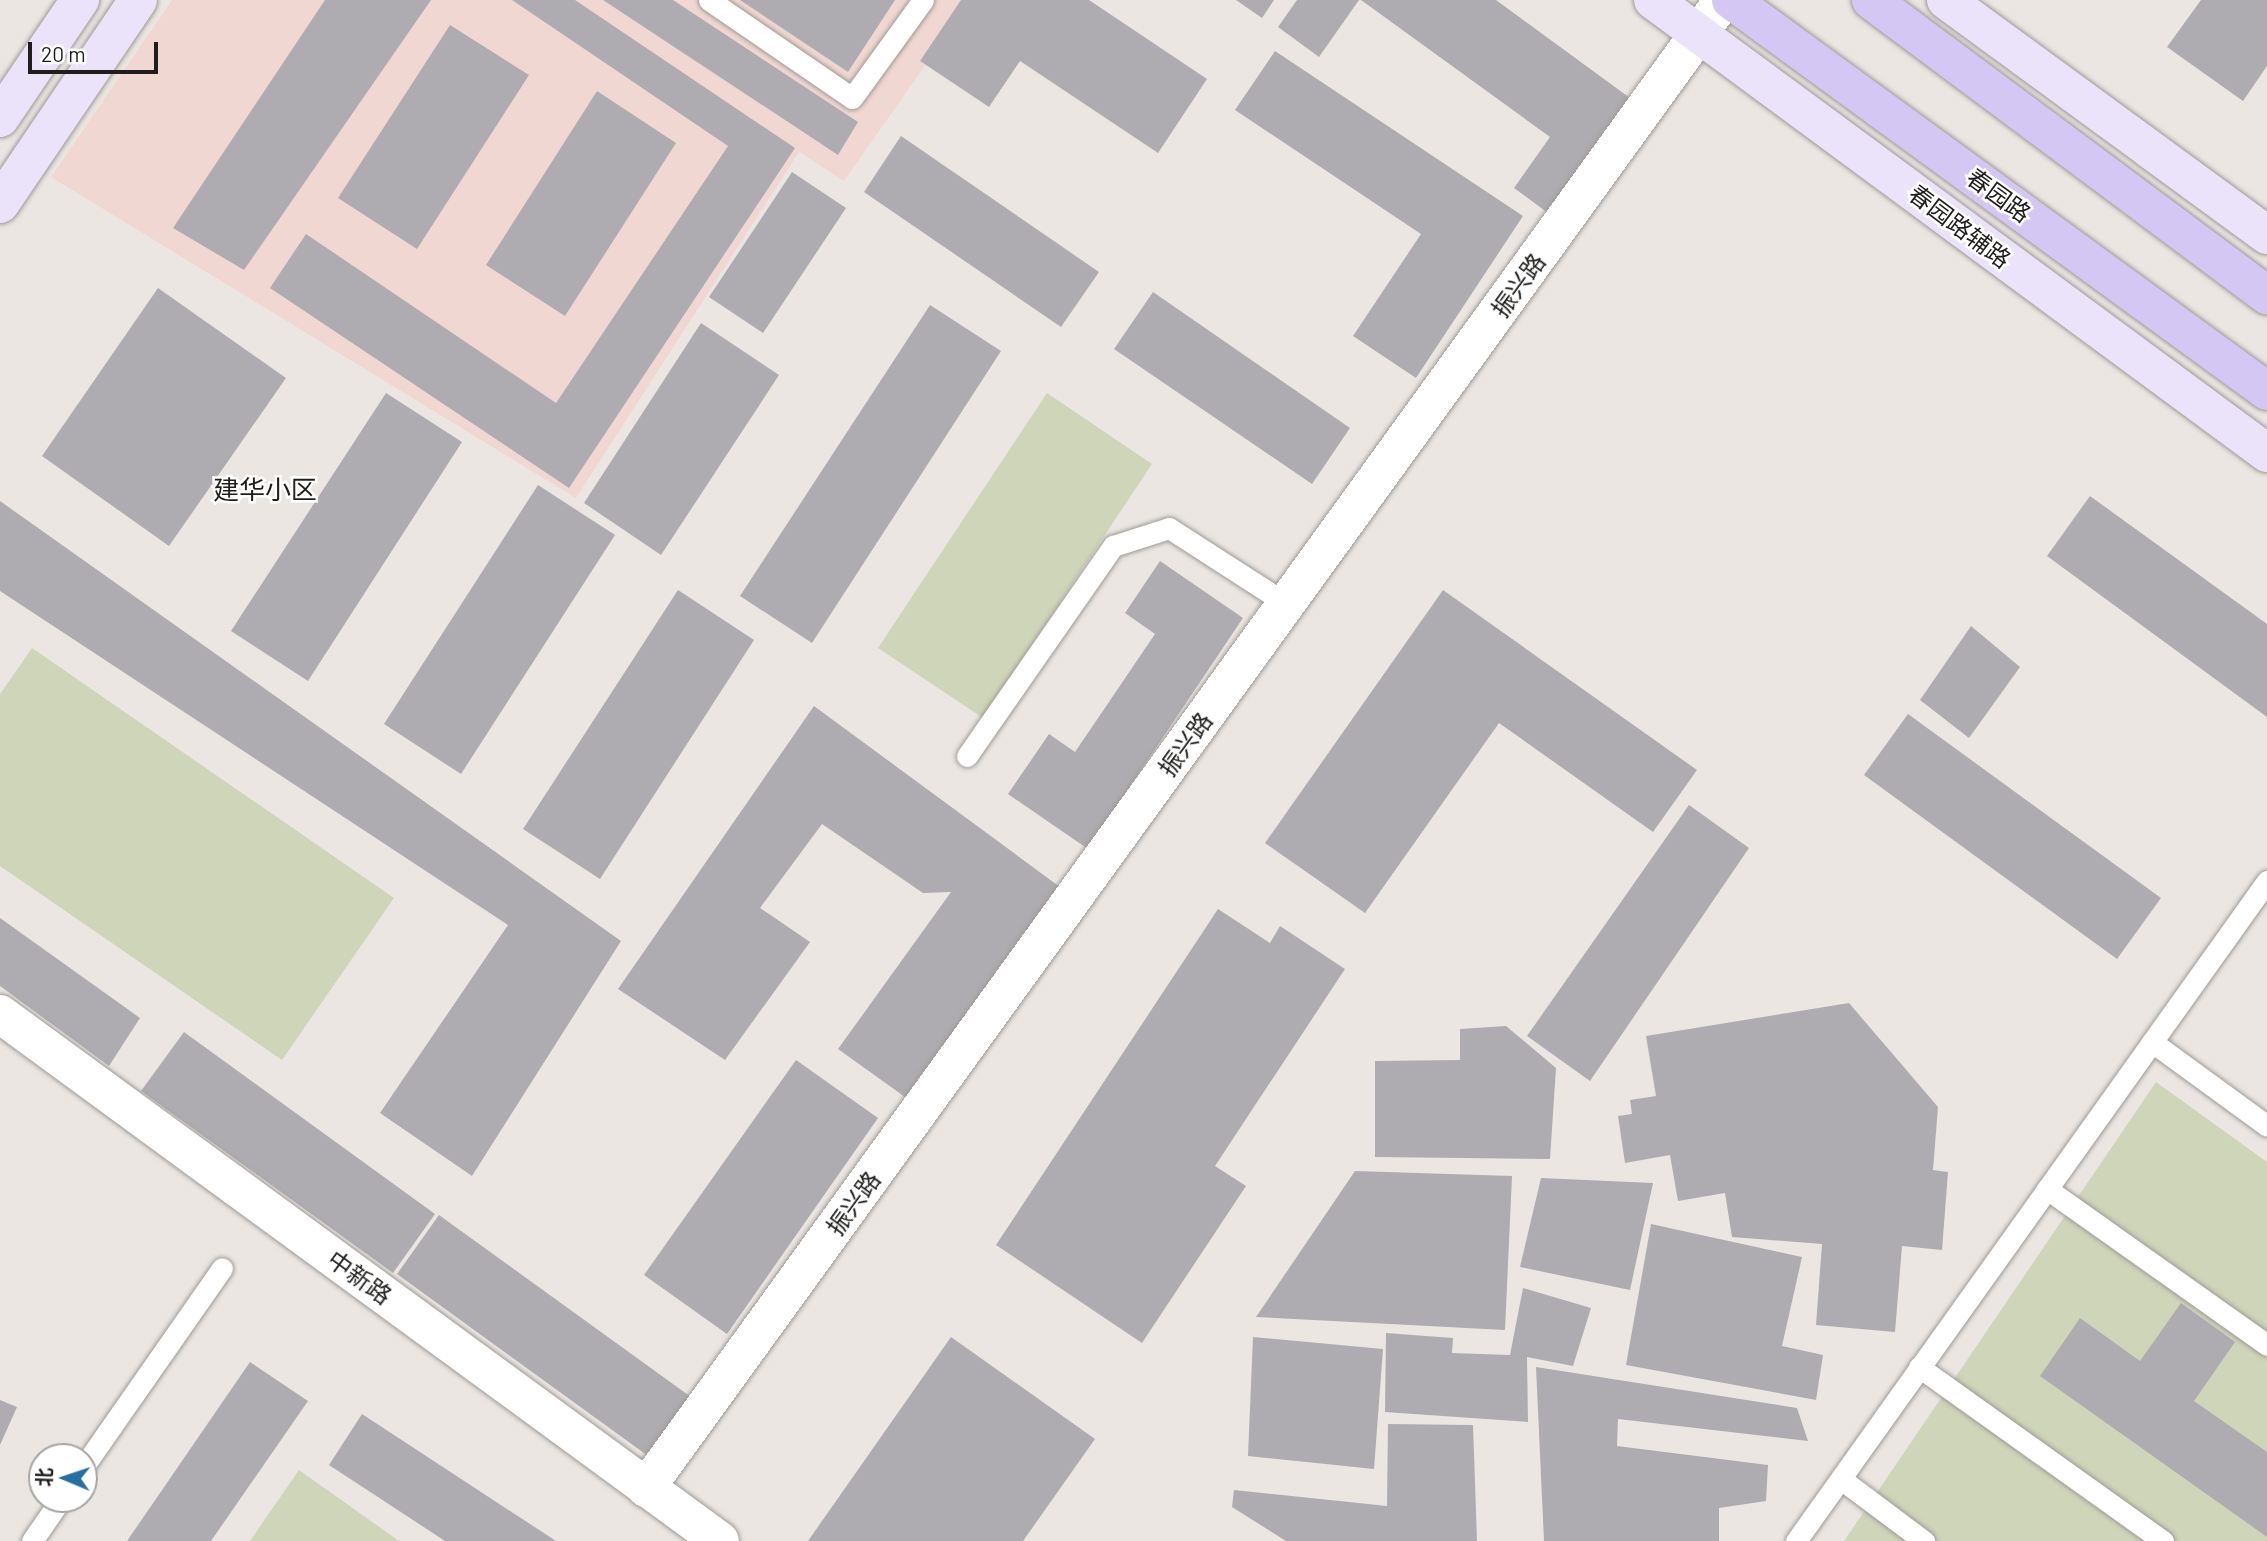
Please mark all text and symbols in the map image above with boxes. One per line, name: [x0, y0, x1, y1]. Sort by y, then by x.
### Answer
scale bar: [32, 28, 161, 72]
text: 20 m: [41, 41, 86, 66]
street label: 春园路: [1961, 162, 2037, 228]
street label: 春园路辅路: [1903, 178, 2017, 274]
street label: 振兴路: [1485, 247, 1551, 323]
district label: 建华小区: [213, 473, 317, 505]
street label: 振兴路: [1152, 706, 1218, 782]
street label: 振兴路: [820, 1165, 886, 1241]
street label: 中新路: [322, 1244, 398, 1310]
north arrow: [28, 1443, 98, 1513]
text: 北: [32, 1467, 55, 1487]

